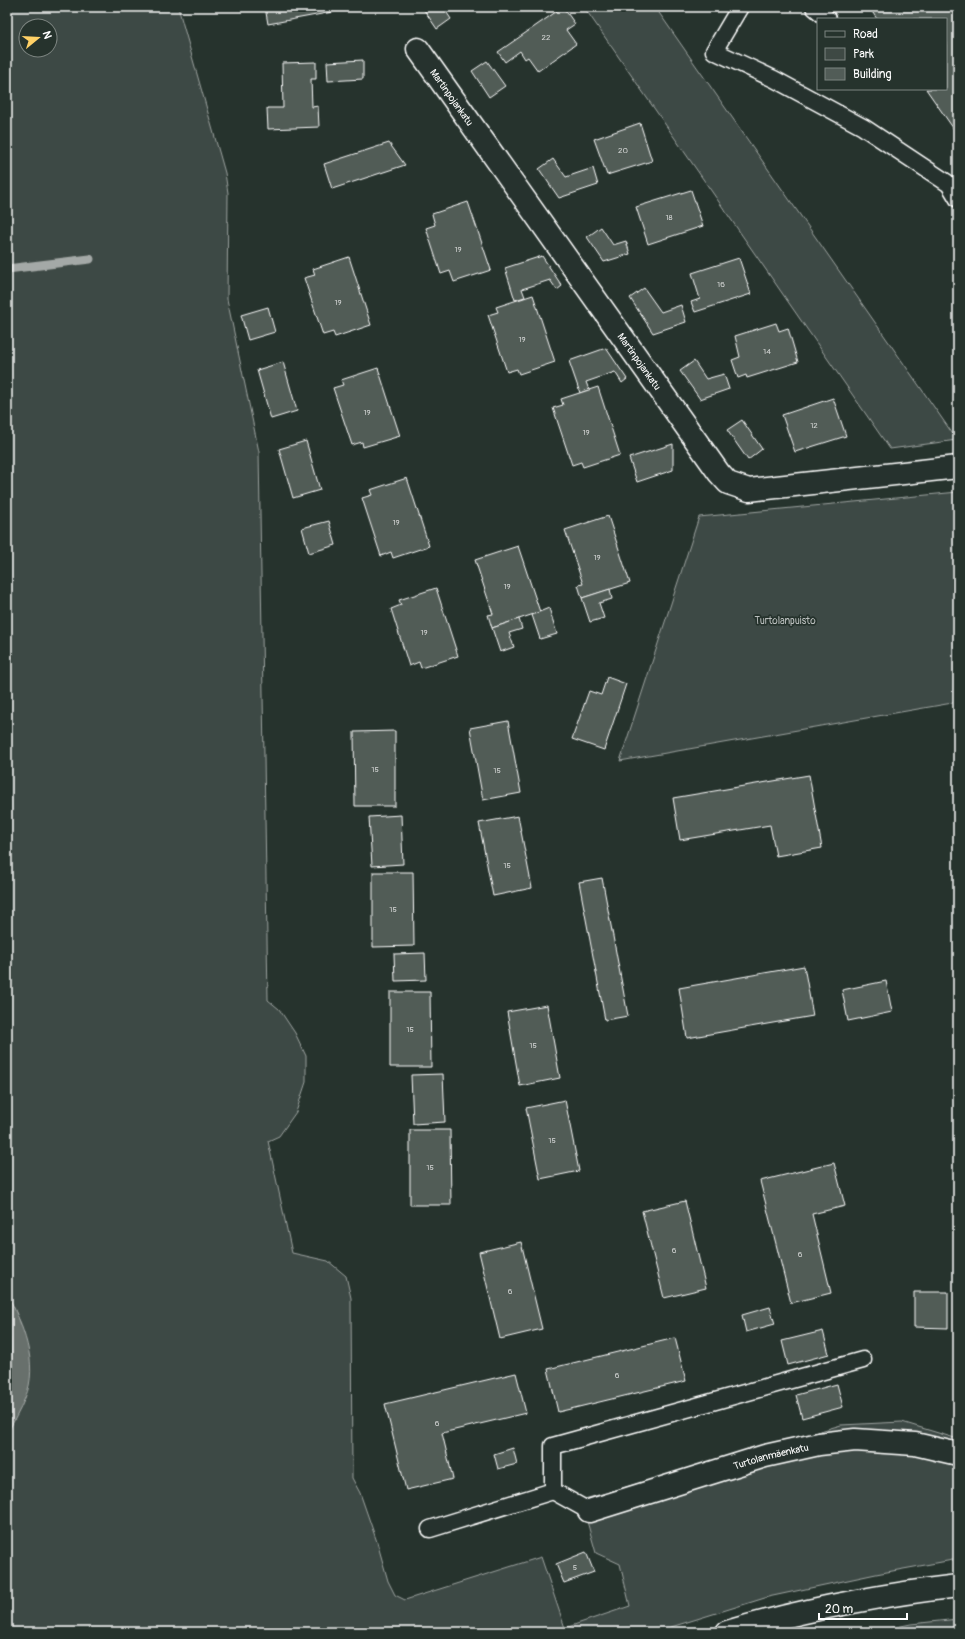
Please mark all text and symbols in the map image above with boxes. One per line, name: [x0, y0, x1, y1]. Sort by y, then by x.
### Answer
north arrow: [18, 18, 58, 58]
legend: [817, 18, 947, 90]
text: Road: [853, 27, 878, 42]
text: N: [40, 30, 55, 41]
house number: 22: [542, 33, 551, 42]
text: Park: [853, 47, 874, 62]
street label: Martinpojankatu: [427, 67, 476, 128]
text: Building: [853, 67, 892, 82]
house number: 20: [618, 146, 629, 155]
house number: 18: [665, 213, 673, 222]
house number: 19: [454, 245, 462, 254]
house number: 16: [717, 280, 725, 289]
house number: 19: [334, 298, 342, 307]
street label: Martinpojankatu: [615, 331, 663, 393]
house number: 19: [518, 335, 526, 344]
house number: 14: [763, 347, 771, 356]
house number: 19: [363, 408, 371, 417]
house number: 12: [810, 421, 818, 430]
house number: 19: [582, 428, 590, 437]
house number: 19: [392, 518, 400, 527]
house number: 19: [593, 553, 601, 562]
house number: 19: [503, 582, 511, 591]
park label: Turtolanpuisto: [754, 615, 816, 627]
house number: 19: [420, 628, 428, 637]
house number: 15: [371, 765, 379, 774]
house number: 15: [493, 766, 501, 775]
house number: 15: [503, 861, 511, 870]
house number: 15: [389, 905, 397, 914]
house number: 15: [406, 1025, 414, 1034]
house number: 15: [529, 1041, 537, 1050]
house number: 15: [548, 1136, 556, 1145]
house number: 15: [426, 1163, 434, 1172]
house number: 6: [672, 1246, 677, 1255]
house number: 6: [798, 1250, 803, 1259]
house number: 6: [508, 1287, 513, 1296]
house number: 6: [615, 1371, 620, 1380]
house number: 6: [435, 1419, 440, 1428]
street label: Turtolanmäenkatu: [732, 1442, 810, 1473]
house number: 5: [573, 1563, 577, 1572]
scale bar: [819, 1595, 907, 1621]
text: 20 m: [825, 1602, 854, 1617]

